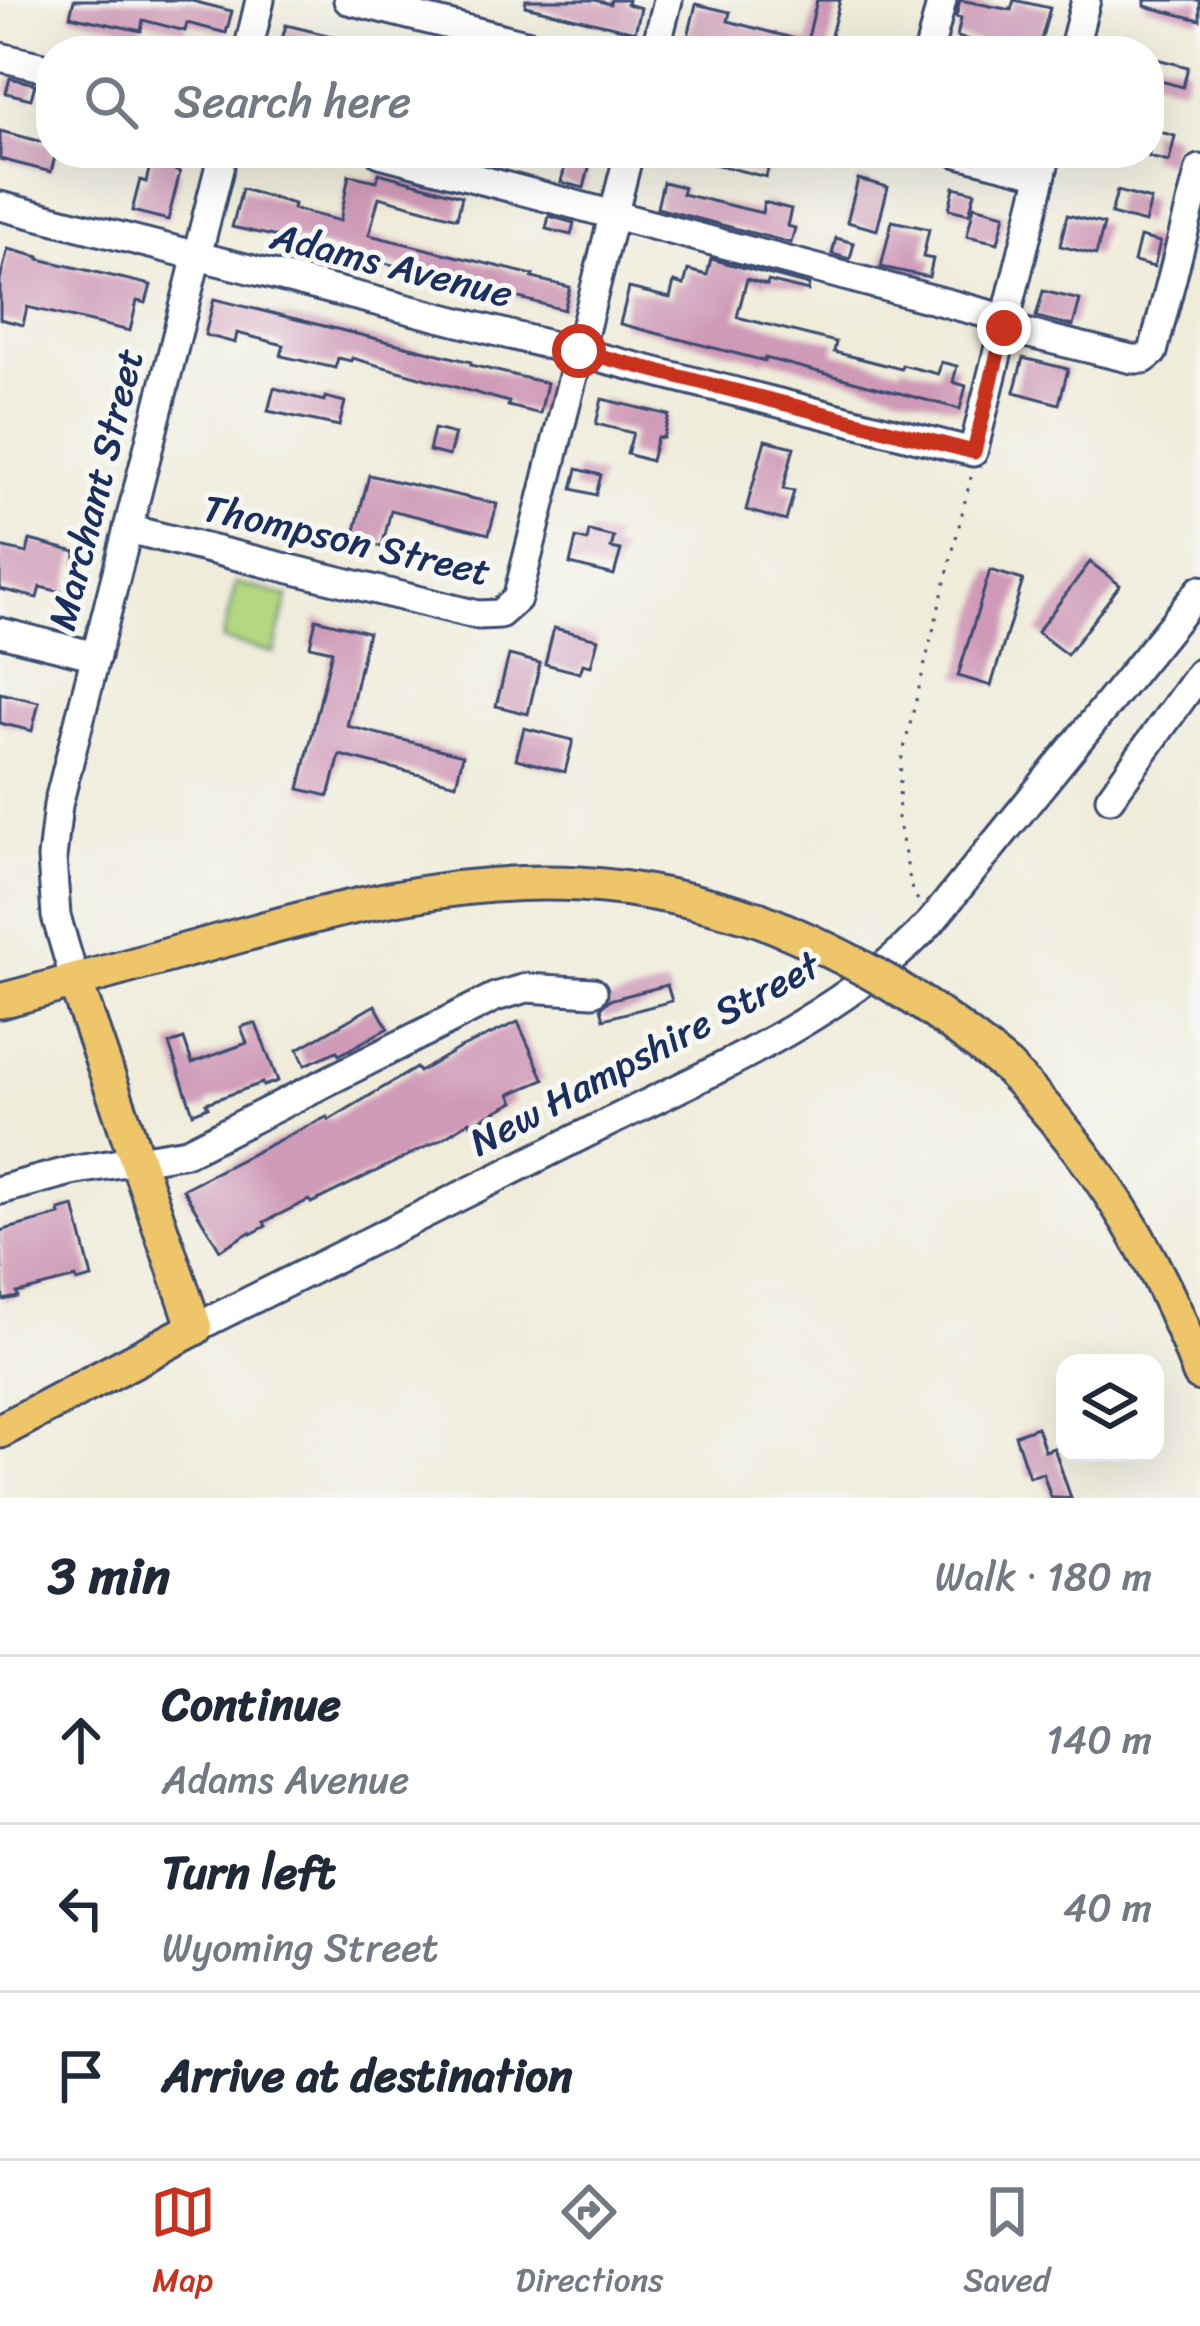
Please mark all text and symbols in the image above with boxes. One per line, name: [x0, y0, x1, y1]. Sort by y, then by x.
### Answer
search box: [36, 36, 1164, 168]
text: Search here: [174, 62, 411, 142]
icon: search: [78, 69, 144, 135]
street label: Adams Avenue: [263, 201, 520, 328]
route end: [977, 301, 1031, 355]
route start: [552, 324, 606, 378]
street label: Marchant Street: [27, 341, 164, 637]
street label: Thompson Street: [196, 473, 498, 606]
street label: New Hampshire Street: [456, 931, 833, 1175]
map controls: [1056, 1354, 1164, 1462]
button: layers: [1056, 1354, 1164, 1462]
text: 3 min: [48, 1531, 170, 1621]
text: Walk · 180 m: [935, 1542, 1152, 1611]
text: Continue: [162, 1665, 341, 1745]
text: 140 m: [1046, 1705, 1152, 1774]
icon: ahead: [48, 1707, 114, 1773]
text: Adams Avenue: [162, 1745, 409, 1814]
text: Turn left: [162, 1833, 335, 1913]
text: 40 m: [1063, 1873, 1152, 1942]
icon: left: [48, 1875, 114, 1941]
text: Wyoming Street: [162, 1913, 439, 1982]
text: Arrive at destination: [162, 2036, 572, 2116]
icon: arrive: [48, 2043, 114, 2109]
tab: Map: [150, 2179, 216, 2309]
tab: Directions: [516, 2179, 663, 2309]
tab: Saved: [963, 2179, 1050, 2309]

